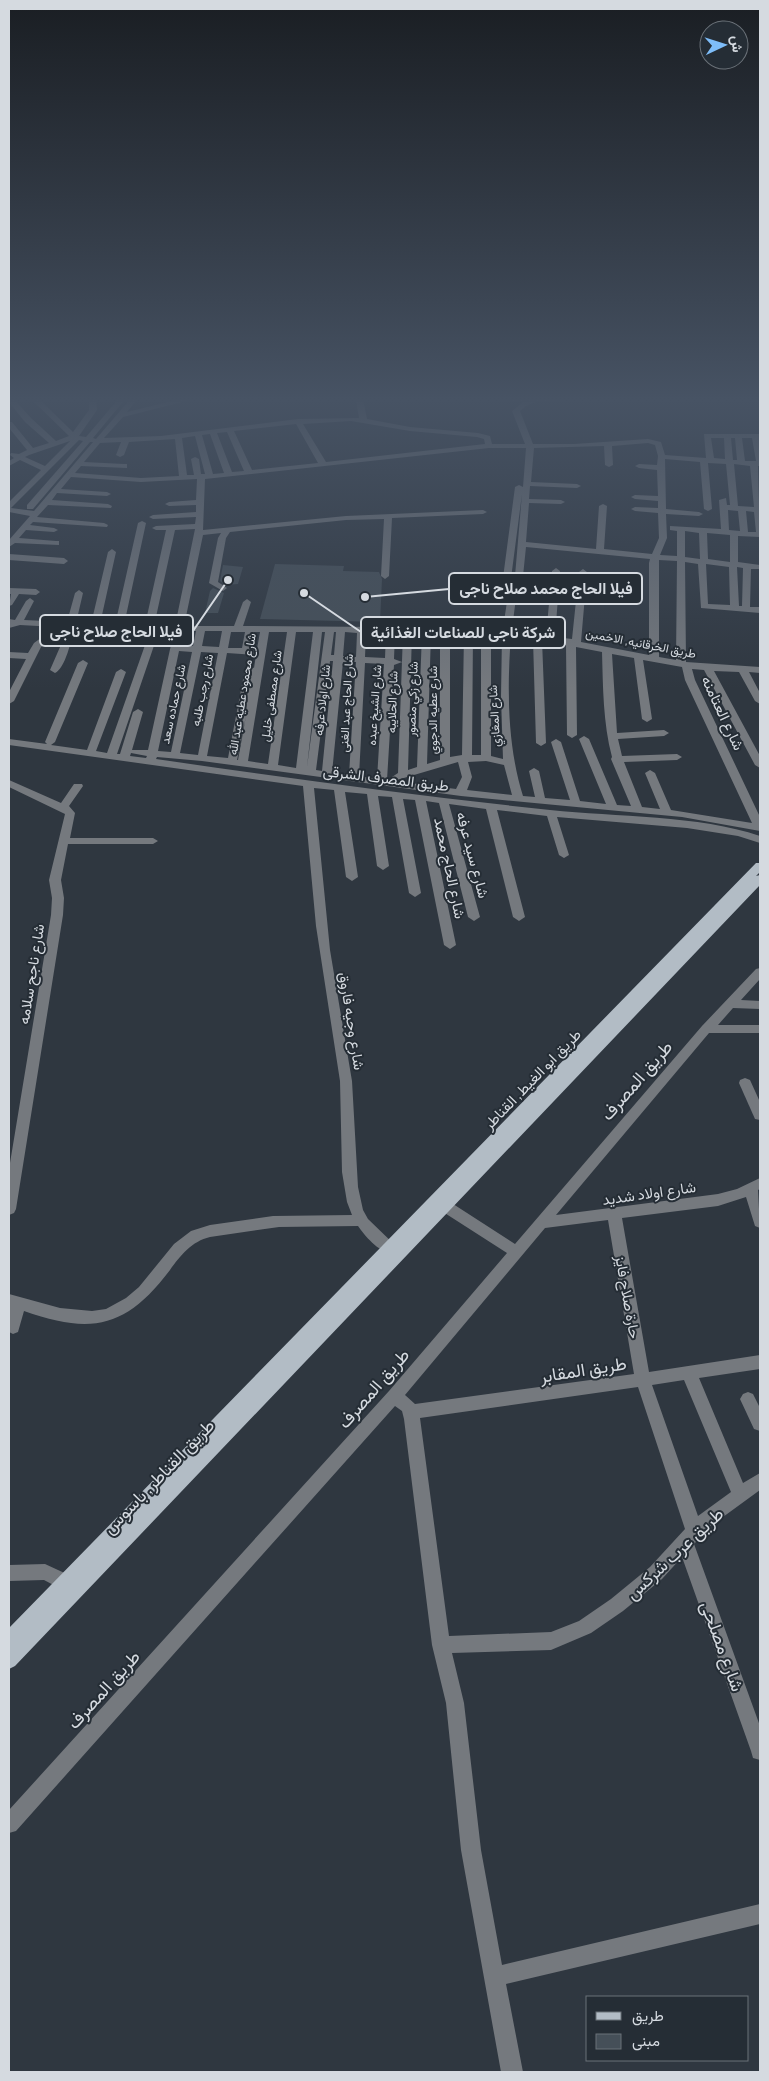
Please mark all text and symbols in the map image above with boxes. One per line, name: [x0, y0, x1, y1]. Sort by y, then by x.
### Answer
north arrow: [699, 20, 749, 70]
text: ش: [727, 35, 748, 53]
callout: فيلا الحاج محمد صلاح ناجى: [449, 573, 642, 604]
text: فيلا الحاج محمد صلاح ناجى: [459, 577, 633, 599]
callout: فيلا الحاج صلاح ناجى: [40, 615, 193, 646]
callout: شركة ناجى للصناعات الغذائية: [361, 617, 565, 648]
text: فيلا الحاج صلاح ناجى: [50, 620, 182, 642]
text: شركة ناجى للصناعات الغذائية: [371, 621, 555, 643]
street label: طريق الخرقانيه, الاخمين: [584, 624, 698, 662]
street label: شارع محمود عطيه عبد الله: [224, 632, 261, 756]
street label: شارع مصطفى خليل: [256, 649, 287, 743]
street label: شارع رجب طلبه: [187, 652, 218, 728]
street label: شارع الحاج عبد الغنى: [335, 653, 358, 753]
street label: شارع زكي منصور: [402, 661, 424, 738]
street label: شارع حماده سعد: [156, 663, 191, 746]
street label: شارع اولاد عرفه: [310, 664, 335, 737]
street label: شارع الشيخ عبده: [363, 664, 386, 746]
street label: شارع عطيه الدجوي: [424, 666, 443, 754]
street label: شارع الحلايبه: [382, 671, 403, 733]
street label: شارع العتامنه: [696, 672, 750, 754]
street label: شارع المغازي: [484, 684, 506, 748]
street label: طريق المصرف الشرقى: [322, 760, 450, 796]
street label: شارع سيد عرفه: [450, 809, 495, 901]
street label: شارع الحاج محمد: [428, 815, 471, 921]
street label: شارع ناجح سلامه: [13, 922, 50, 1026]
street label: شارع وجيه فاروق: [333, 971, 370, 1072]
street label: طريق ابو الغيط, القناطر: [478, 1024, 586, 1135]
street label: طريق المصرف: [595, 1035, 677, 1125]
street label: شارع اولاد شديد: [601, 1176, 698, 1211]
street label: حارة صلاح فايز: [609, 1253, 646, 1341]
street label: طريق المصرف: [332, 1343, 414, 1433]
street label: طريق المقابر: [537, 1350, 628, 1388]
street label: طريق القناطر, باسوس: [97, 1413, 219, 1539]
street label: طريق عرب شركس: [620, 1501, 728, 1605]
street label: شارع مصلحى: [695, 1597, 750, 1695]
street label: طريق المصرف: [61, 1644, 145, 1734]
legend: [586, 1996, 749, 2061]
text: طريق: [632, 2005, 664, 2026]
text: مبنى: [632, 2030, 660, 2051]

